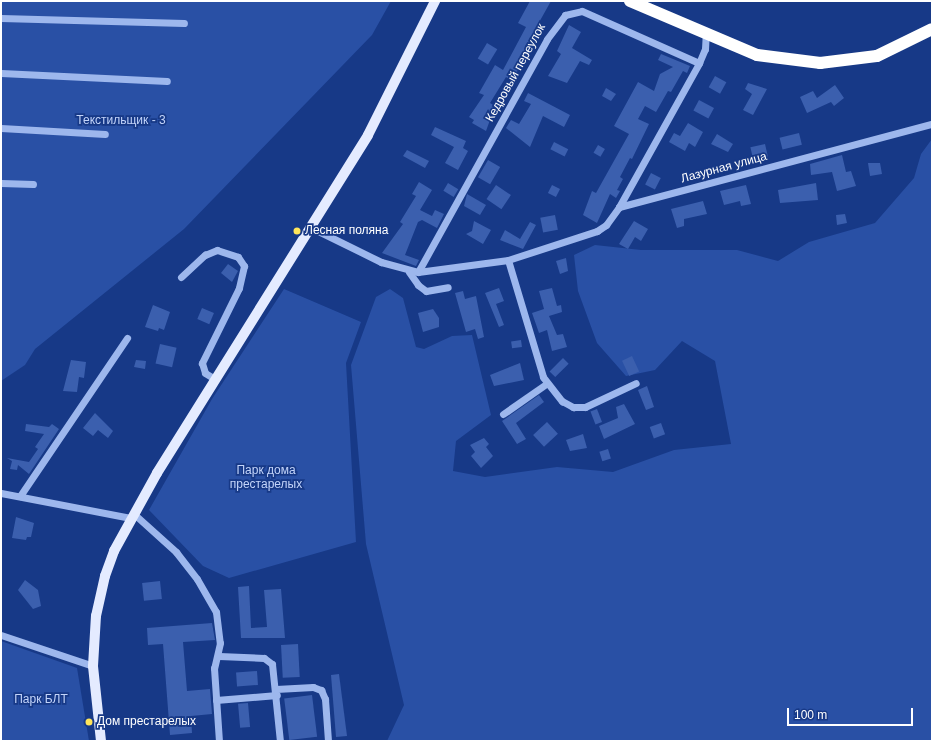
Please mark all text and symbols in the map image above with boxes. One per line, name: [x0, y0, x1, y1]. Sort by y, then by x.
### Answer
street label: Кедровый переулок: [483, 21, 549, 125]
park label: Текстильщик - 3: [76, 114, 166, 128]
street label: Лазурная улица: [679, 150, 769, 186]
place label: Лесная поляна: [305, 224, 388, 238]
marker: Лесная поляна: [292, 226, 302, 236]
park label: Парк дома престарелых: [230, 464, 302, 492]
park label: Парк БЛТ: [14, 693, 68, 707]
scale bar: [789, 700, 915, 726]
text: 100 m: [794, 708, 827, 722]
place label: Дом престарелых: [97, 715, 196, 729]
marker: Дом престарелых: [84, 717, 94, 727]

